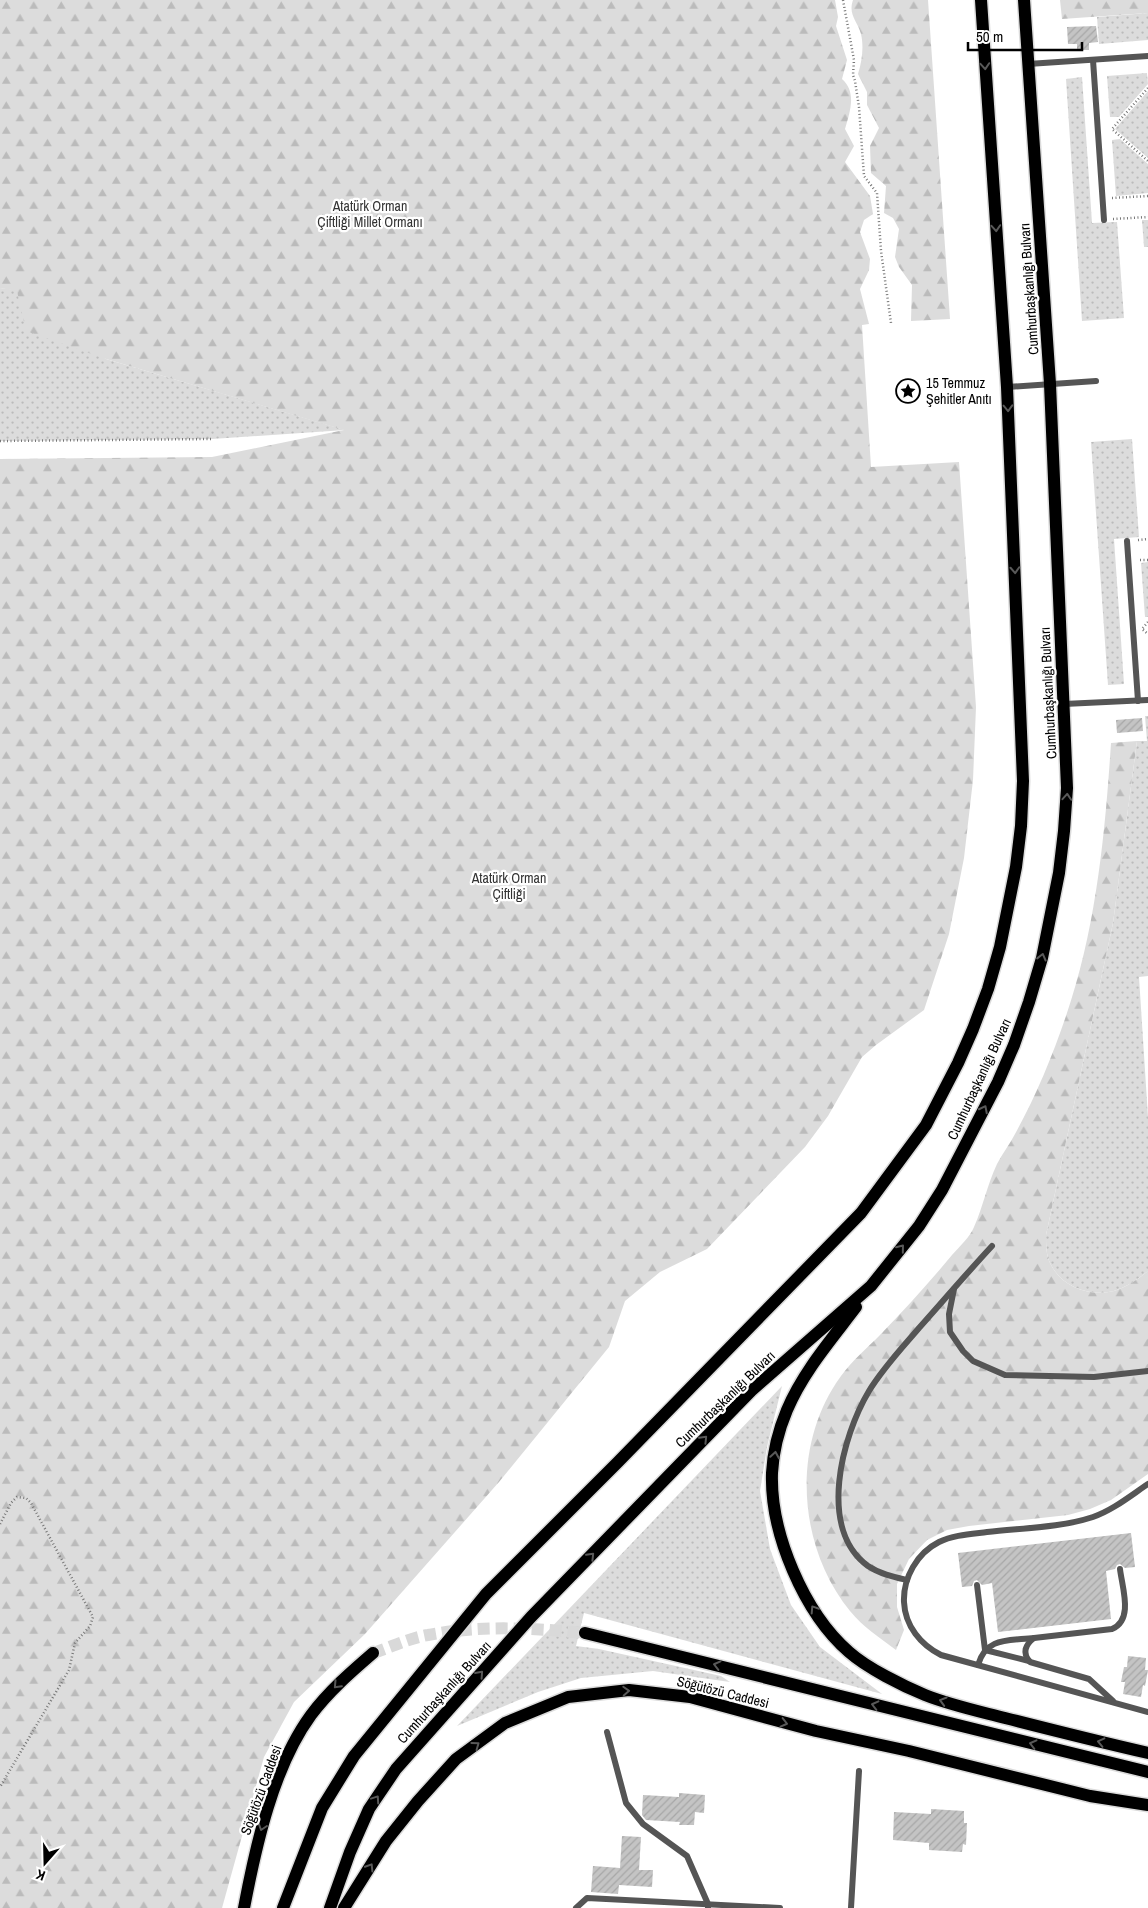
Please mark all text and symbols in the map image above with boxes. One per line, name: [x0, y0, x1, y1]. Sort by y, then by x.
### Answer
scale bar: [968, 20, 1082, 52]
text: 50 m: [976, 26, 1003, 47]
one-way arrow: [979, 62, 990, 70]
park label: Atatürk Orman Çiftliği Millet Ormanı: [317, 197, 423, 231]
street label: Cumhurbaşkanlığı Bulvarı: [1015, 222, 1043, 356]
one-way arrow: [991, 224, 1002, 232]
place label: 15 Temmuz Şehitler Anıtı: [926, 374, 992, 408]
place icon: 15 Temmuz Şehitler Anıtı: [895, 378, 921, 404]
one-way arrow: [1003, 404, 1014, 412]
one-way arrow: [1010, 566, 1020, 574]
street label: Cumhurbaşkanlığı Bulvarı: [1036, 627, 1060, 759]
one-way arrow: [1061, 793, 1072, 801]
park label: Atatürk Orman Çiftliği: [471, 869, 546, 903]
one-way arrow: [1036, 953, 1047, 962]
street label: Cumhurbaşkanlığı Bulvarı: [943, 1015, 1015, 1143]
one-way arrow: [978, 1105, 988, 1114]
one-way arrow: [896, 1245, 904, 1254]
street label: Cumhurbaşkanlığı Bulvarı: [671, 1347, 779, 1451]
one-way arrow: [698, 1436, 707, 1445]
one-way arrow: [769, 1451, 779, 1459]
one-way arrow: [585, 1552, 594, 1561]
one-way arrow: [811, 1605, 820, 1615]
street label: Cumhurbaşkanlığı Bulvarı: [393, 1637, 495, 1747]
one-way arrow: [713, 1660, 722, 1671]
one-way arrow: [474, 1671, 483, 1680]
street label: Söğütözü Caddesi: [675, 1672, 771, 1712]
one-way arrow: [334, 1680, 343, 1689]
one-way arrow: [622, 1686, 630, 1697]
one-way arrow: [940, 1696, 948, 1706]
one-way arrow: [870, 1700, 879, 1711]
one-way arrow: [780, 1717, 789, 1728]
one-way arrow: [1096, 1737, 1105, 1748]
one-way arrow: [1028, 1739, 1037, 1750]
one-way arrow: [470, 1742, 479, 1750]
street label: Söğütözü Caddesi: [236, 1743, 286, 1837]
one-way arrow: [370, 1795, 379, 1804]
one-way arrow: [258, 1822, 268, 1831]
north arrow: [20, 1838, 70, 1888]
one-way arrow: [364, 1863, 373, 1872]
text: K: [33, 1865, 48, 1885]

